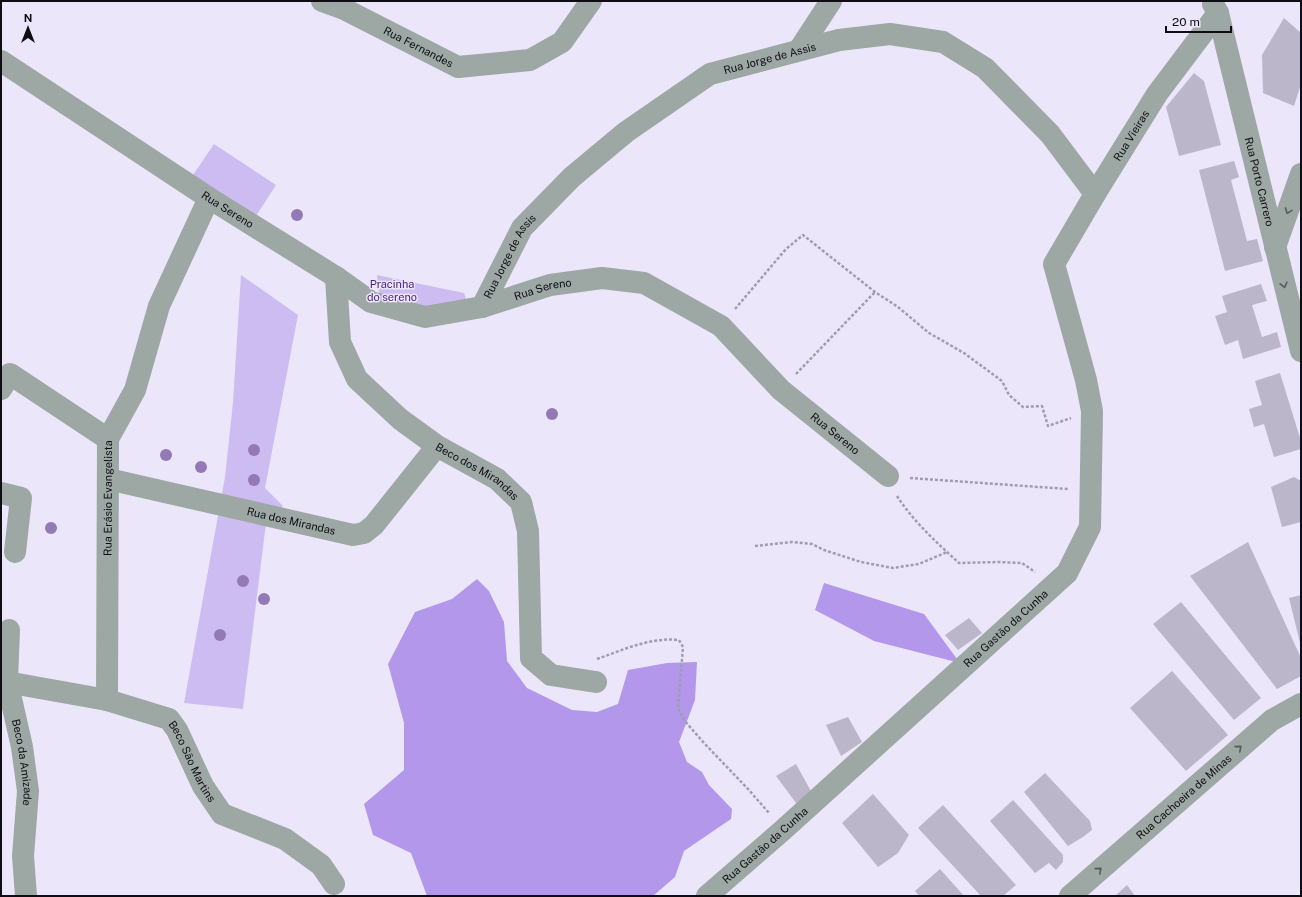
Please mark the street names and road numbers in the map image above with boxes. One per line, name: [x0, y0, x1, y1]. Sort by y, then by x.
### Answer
street label: Rua Fernandes: [382, 24, 456, 70]
street label: Rua Jorge de Assis: [722, 40, 818, 76]
street label: Rua Vieiras: [1111, 108, 1152, 163]
street label: Rua Porto Carrero: [1243, 136, 1276, 228]
street label: Rua Sereno: [199, 189, 256, 230]
street label: Rua Jorge de Assis: [481, 211, 538, 300]
street label: Rua Sereno: [512, 276, 572, 302]
street label: Rua Sereno: [808, 410, 862, 457]
street label: Rua Erásio Evangelista: [102, 440, 114, 556]
street label: Beco dos Mirandas: [434, 440, 521, 503]
street label: Rua dos Mirandas: [246, 505, 337, 537]
street label: Rua Gastão da Cunha: [961, 587, 1050, 670]
street label: Beco da Amizade: [10, 718, 34, 806]
street label: Beco São Martins: [166, 718, 218, 805]
street label: Rua Cachoeira de Minas: [1134, 752, 1234, 842]
street label: Rua Gastão da Cunha: [720, 805, 810, 886]

